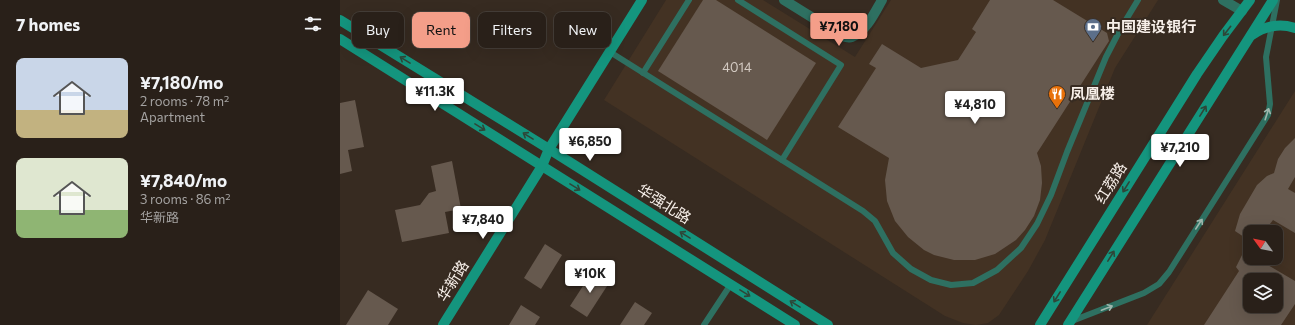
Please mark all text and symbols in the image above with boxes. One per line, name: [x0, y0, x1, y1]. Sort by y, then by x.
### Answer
chip: Buy: [352, 12, 404, 48]
chip: Rent: [412, 12, 470, 48]
chip: Filters: [478, 12, 546, 48]
chip: New: [554, 12, 611, 48]
icon: filters: [302, 13, 324, 35]
pin: ¥7,180: [806, 13, 872, 47]
text: 7 homes: [16, 14, 80, 35]
bank icon: 中国建设银行: [1083, 17, 1103, 42]
place label: 中国建设银行: [1106, 17, 1196, 35]
text: ¥7,180: [819, 18, 859, 34]
one-way arrow: [1222, 25, 1231, 36]
one-way arrow: [399, 56, 411, 64]
house number: 4014: [722, 59, 752, 75]
text: ¥7,180/mo: [140, 72, 223, 93]
icon: home: [48, 74, 96, 122]
pin: ¥11.3K: [402, 78, 468, 112]
text: ¥11.3K: [415, 83, 455, 99]
restaurant icon: 凤凰楼: [1047, 84, 1067, 109]
place label: 凤凰楼: [1070, 84, 1115, 102]
pin: ¥4,810: [942, 91, 1008, 125]
text: 2 rooms · 78 m²: [140, 93, 229, 109]
text: ¥4,810: [954, 96, 996, 112]
one-way arrow: [1199, 105, 1207, 117]
one-way arrow: [1264, 108, 1272, 120]
text: Apartment: [140, 109, 205, 125]
one-way arrow: [474, 123, 485, 131]
pin: ¥6,850: [557, 128, 623, 162]
one-way arrow: [523, 132, 534, 140]
text: ¥6,850: [568, 133, 612, 149]
pin: ¥7,210: [1147, 134, 1213, 168]
text: ¥7,210: [1160, 139, 1200, 155]
street label: 红荔路: [1091, 159, 1130, 206]
text: ¥7,840/mo: [140, 170, 227, 191]
icon: home: [48, 174, 96, 222]
street label: 华强北路: [634, 180, 695, 227]
one-way arrow: [1122, 181, 1130, 192]
one-way arrow: [569, 183, 580, 191]
text: 3 rooms · 86 m²: [140, 191, 231, 207]
pin: ¥7,840: [450, 206, 516, 240]
text: 华新路: [140, 209, 179, 225]
text: ¥7,840: [462, 211, 504, 227]
one-way arrow: [1196, 218, 1204, 230]
north arrow: [1243, 225, 1283, 265]
map controls: [1243, 225, 1283, 313]
one-way arrow: [680, 231, 691, 239]
one-way arrow: [1107, 251, 1115, 262]
street label: 华新路: [433, 257, 472, 304]
pin: ¥10K: [566, 260, 614, 294]
text: ¥10K: [574, 265, 606, 281]
button: layers: [1243, 273, 1283, 313]
one-way arrow: [739, 289, 750, 297]
one-way arrow: [1053, 291, 1061, 302]
one-way arrow: [790, 300, 801, 308]
one-way arrow: [1100, 303, 1112, 311]

